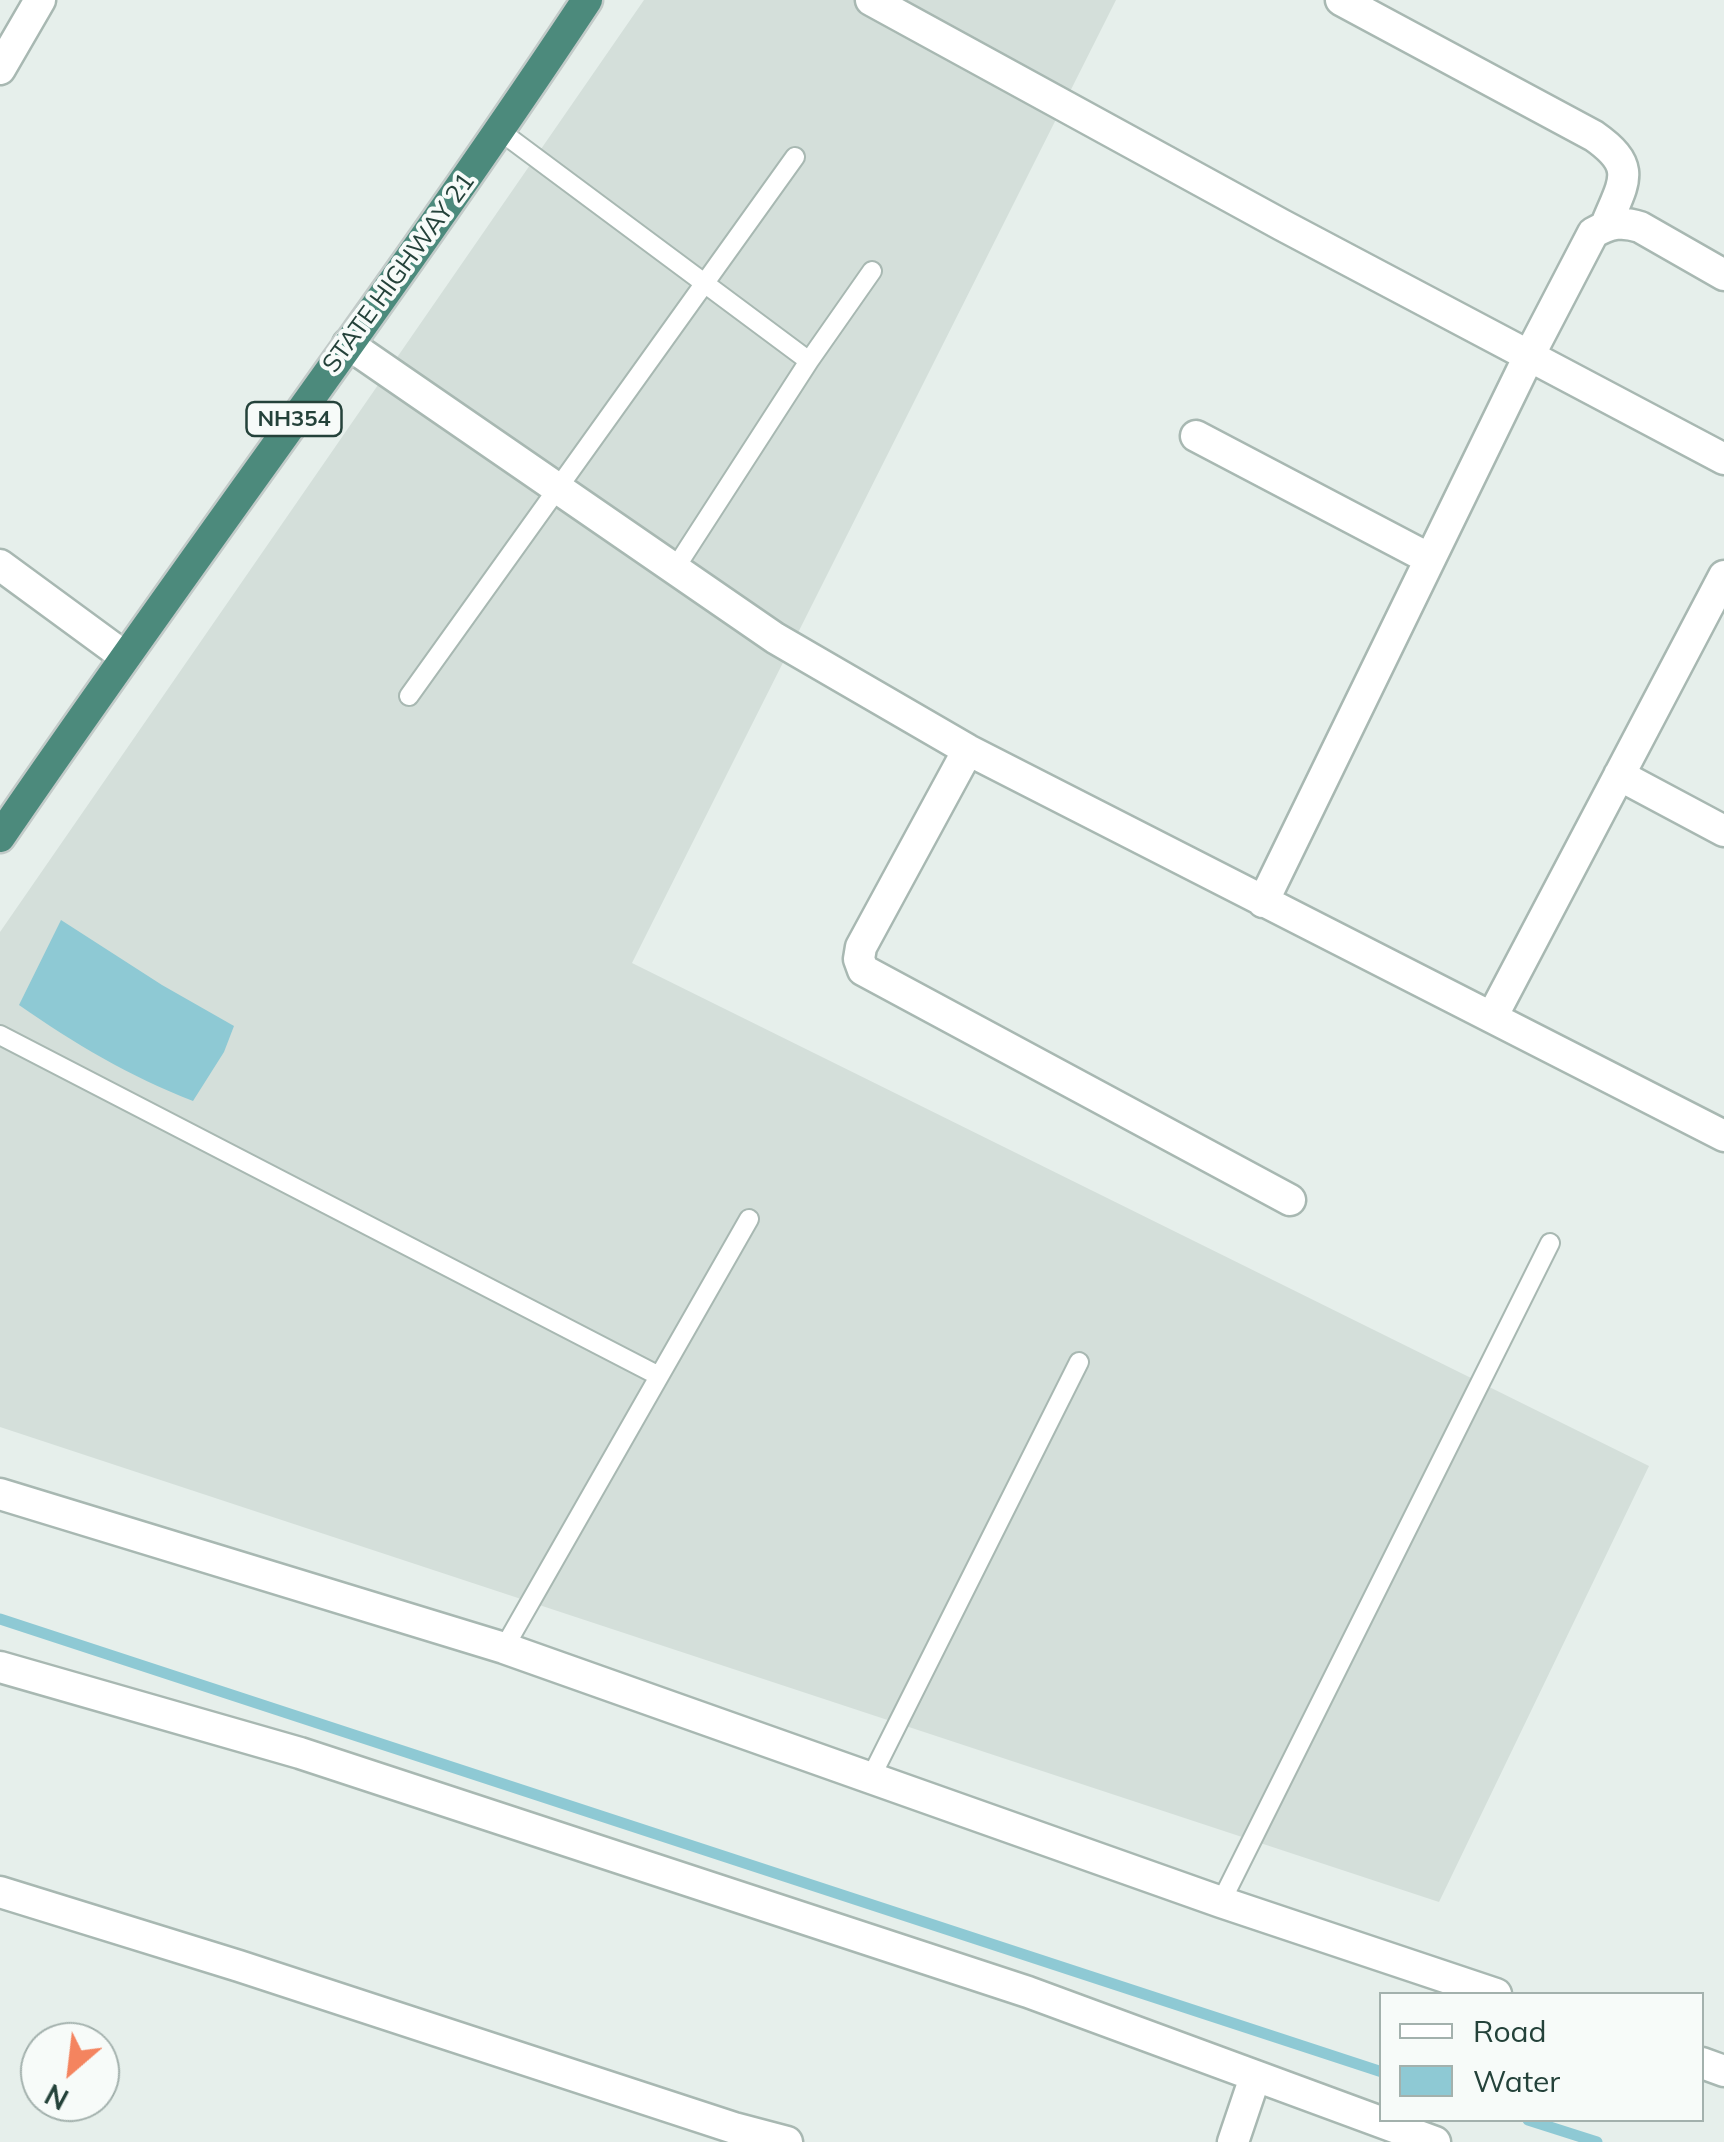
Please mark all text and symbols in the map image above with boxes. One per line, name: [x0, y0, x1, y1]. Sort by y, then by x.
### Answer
street label: STATE HIGHWAY 21: [317, 167, 481, 379]
road number: NH354: [246, 402, 342, 436]
legend: [1379, 1992, 1704, 2122]
text: Road: [1473, 2012, 1547, 2050]
north arrow: [20, 2022, 120, 2122]
text: Water: [1473, 2062, 1560, 2100]
text: N: [39, 2077, 74, 2118]

